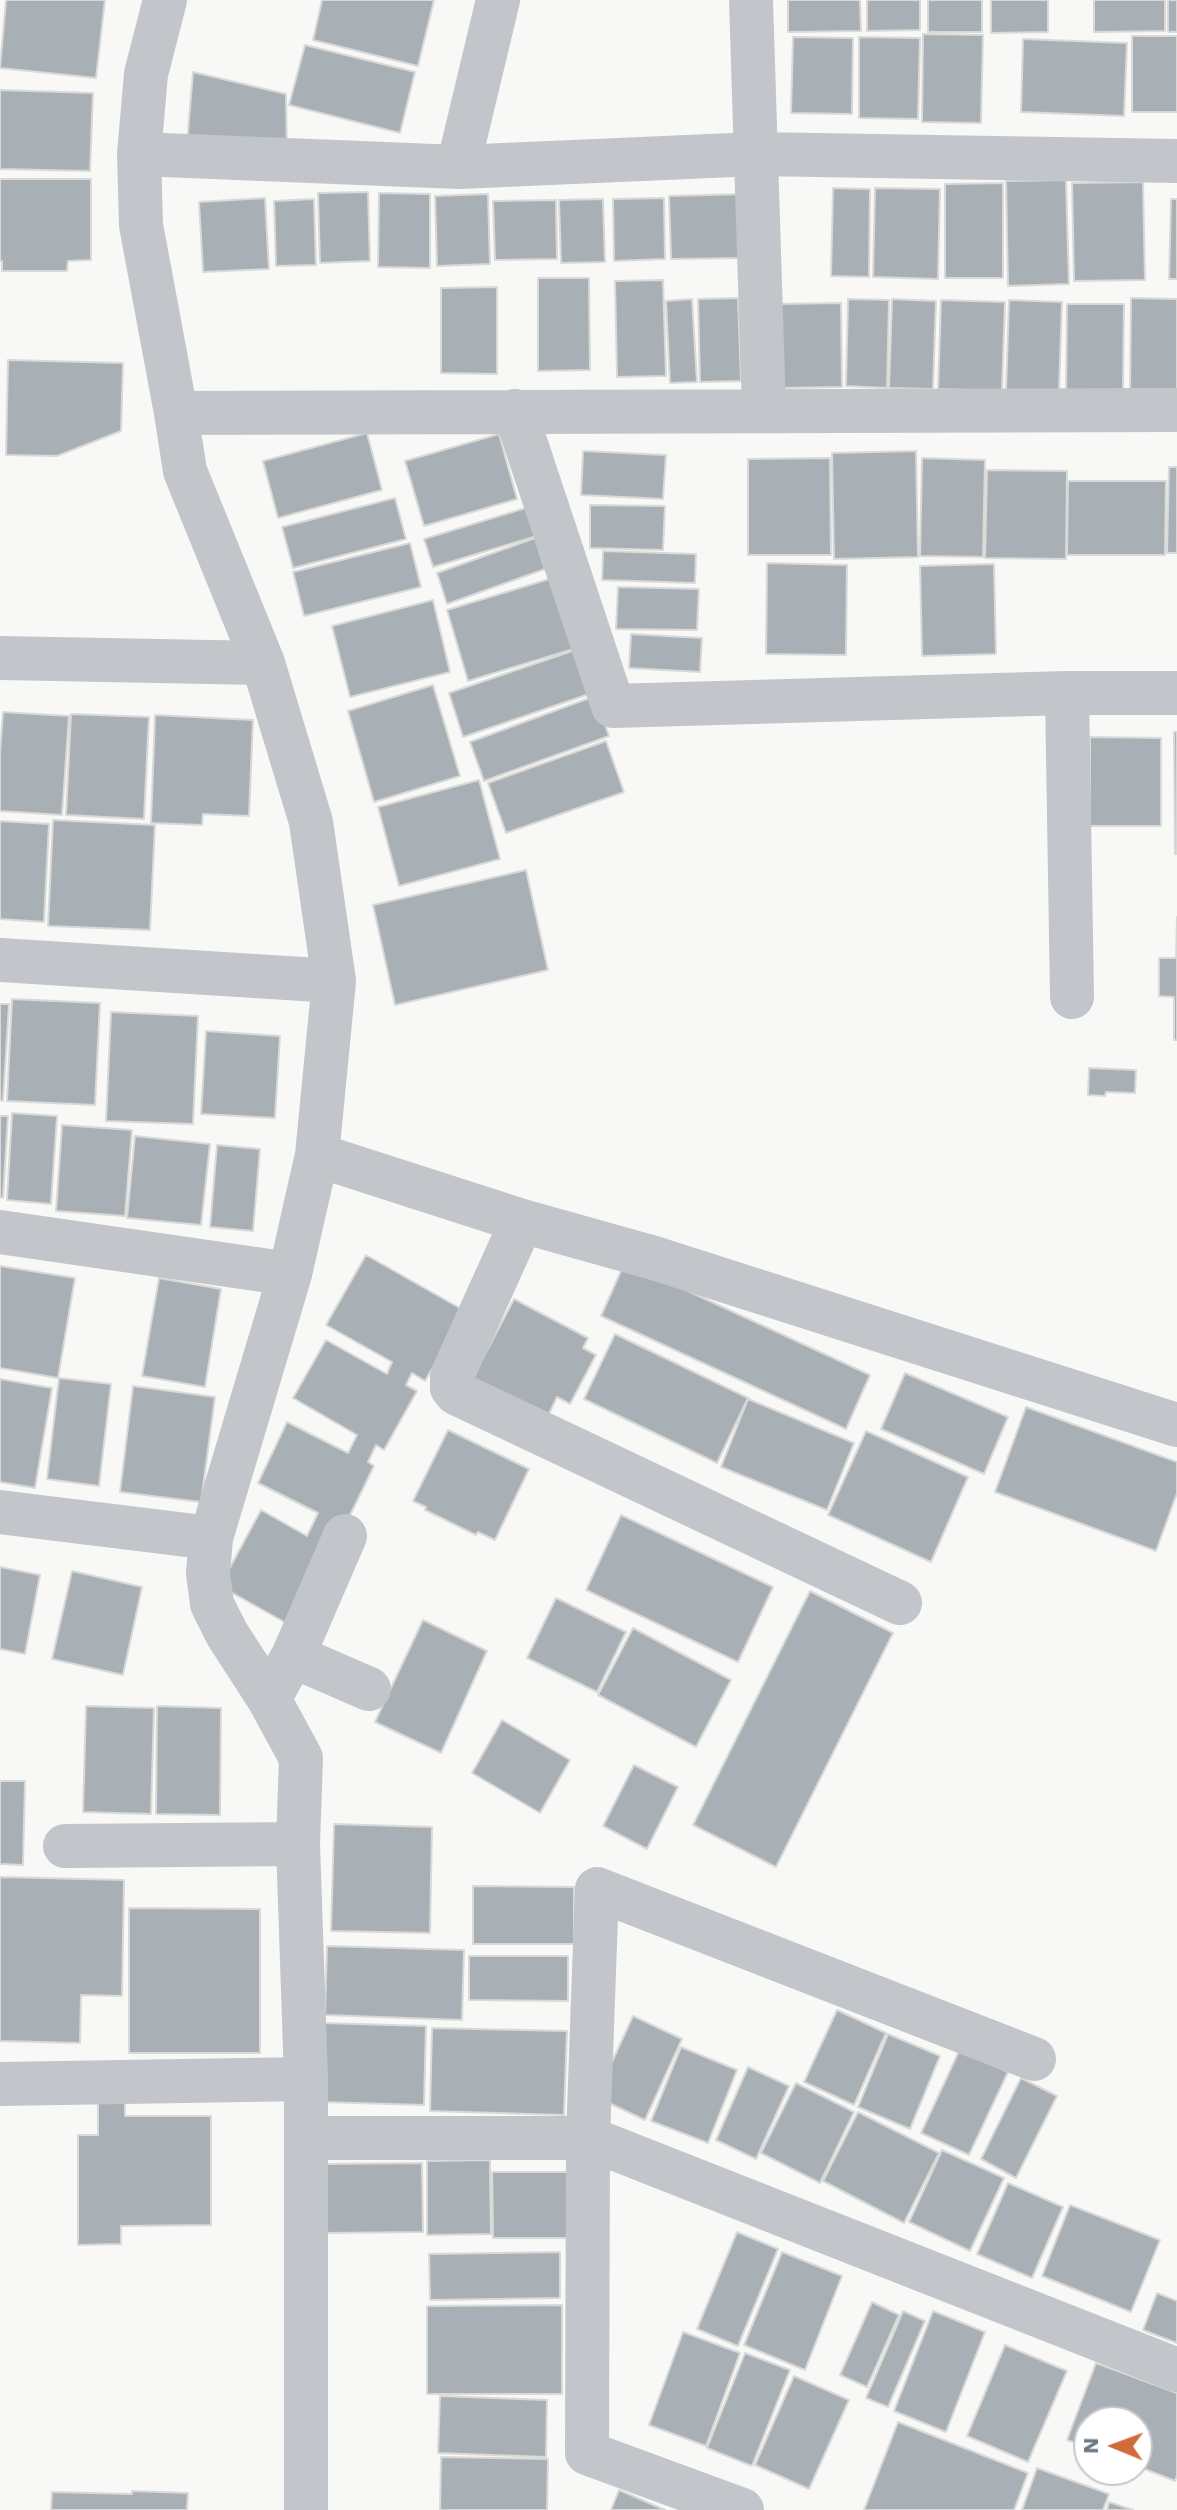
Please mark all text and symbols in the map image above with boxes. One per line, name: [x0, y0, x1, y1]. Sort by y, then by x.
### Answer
north arrow: [1073, 2406, 1153, 2486]
text: N: [1078, 2437, 1103, 2454]

